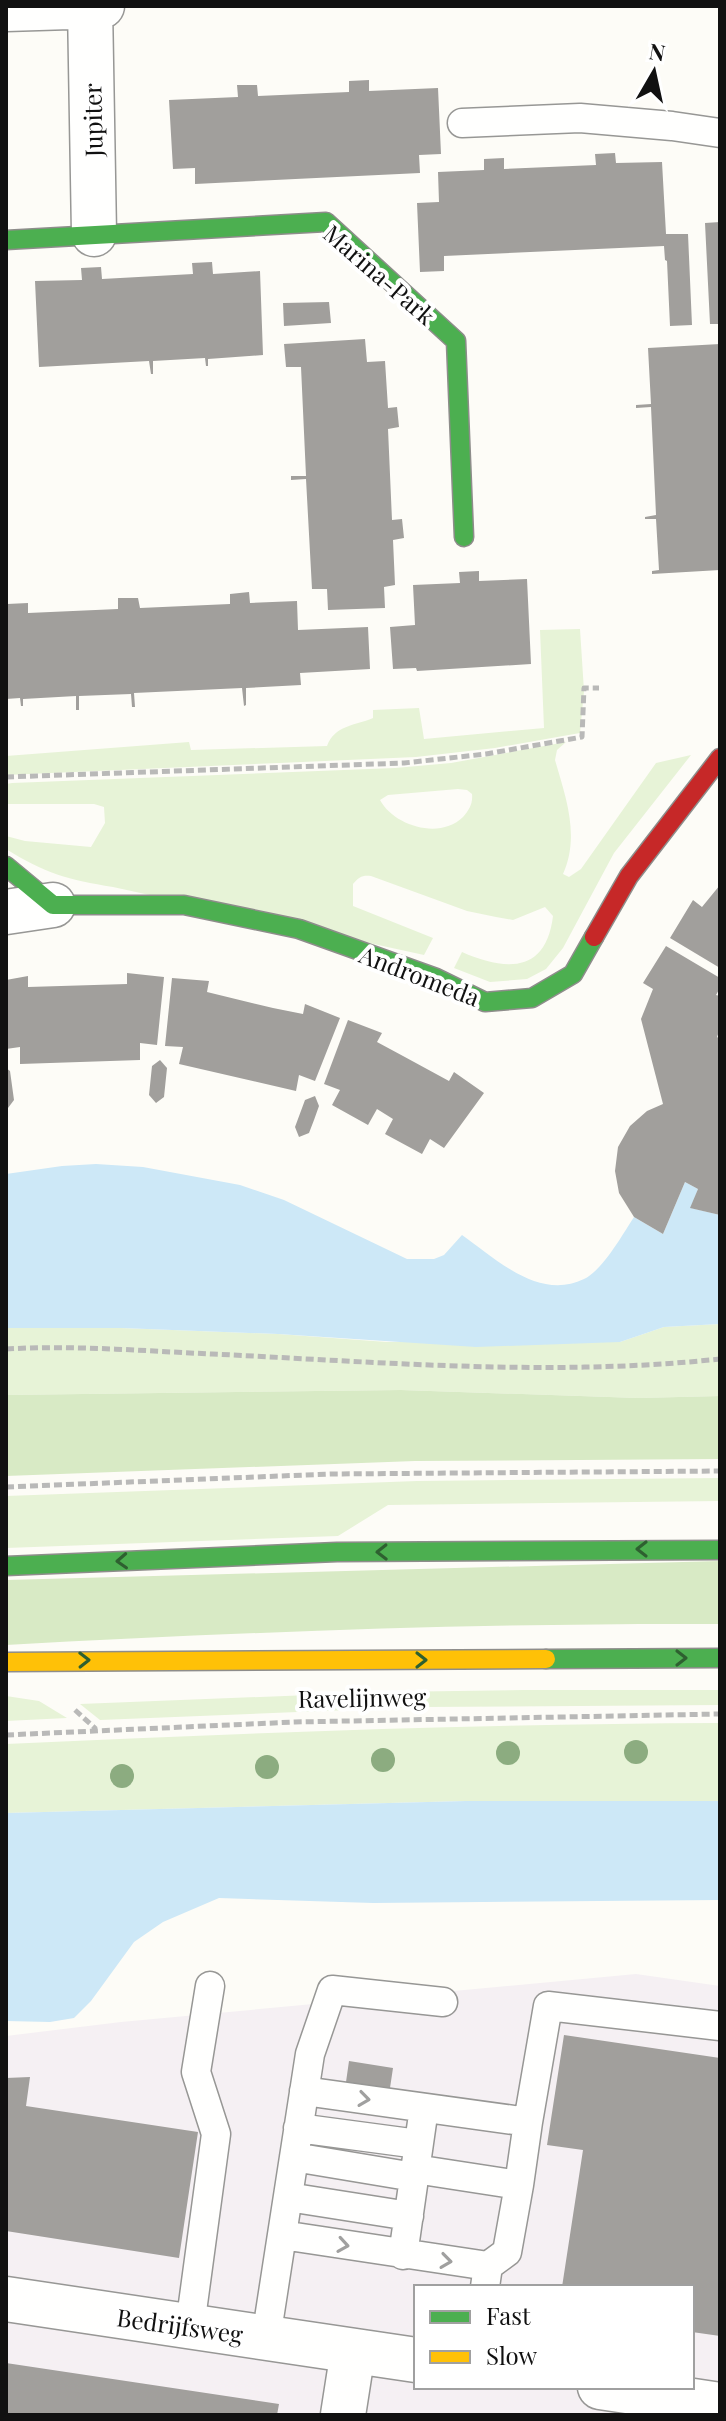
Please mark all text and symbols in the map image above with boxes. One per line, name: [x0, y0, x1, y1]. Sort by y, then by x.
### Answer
north arrow: [614, 32, 694, 112]
text: N: [647, 35, 668, 67]
street label: Jupiter: [75, 83, 109, 158]
street label: Marina-Park: [318, 217, 443, 332]
street label: Andromeda: [354, 937, 485, 1013]
one-way arrow: [635, 1540, 648, 1558]
one-way arrow: [375, 1543, 388, 1561]
one-way arrow: [115, 1552, 128, 1569]
one-way arrow: [675, 1649, 688, 1667]
one-way arrow: [78, 1651, 91, 1669]
one-way arrow: [415, 1651, 428, 1669]
street label: Ravelijnweg: [297, 1680, 427, 1714]
one-way arrow: [357, 2090, 371, 2107]
one-way arrow: [336, 2236, 349, 2253]
one-way arrow: [439, 2252, 453, 2269]
legend: [414, 2285, 694, 2389]
text: Fast: [486, 2299, 531, 2331]
street label: Bedrijfsweg: [115, 2300, 245, 2350]
text: Slow: [486, 2339, 538, 2371]

